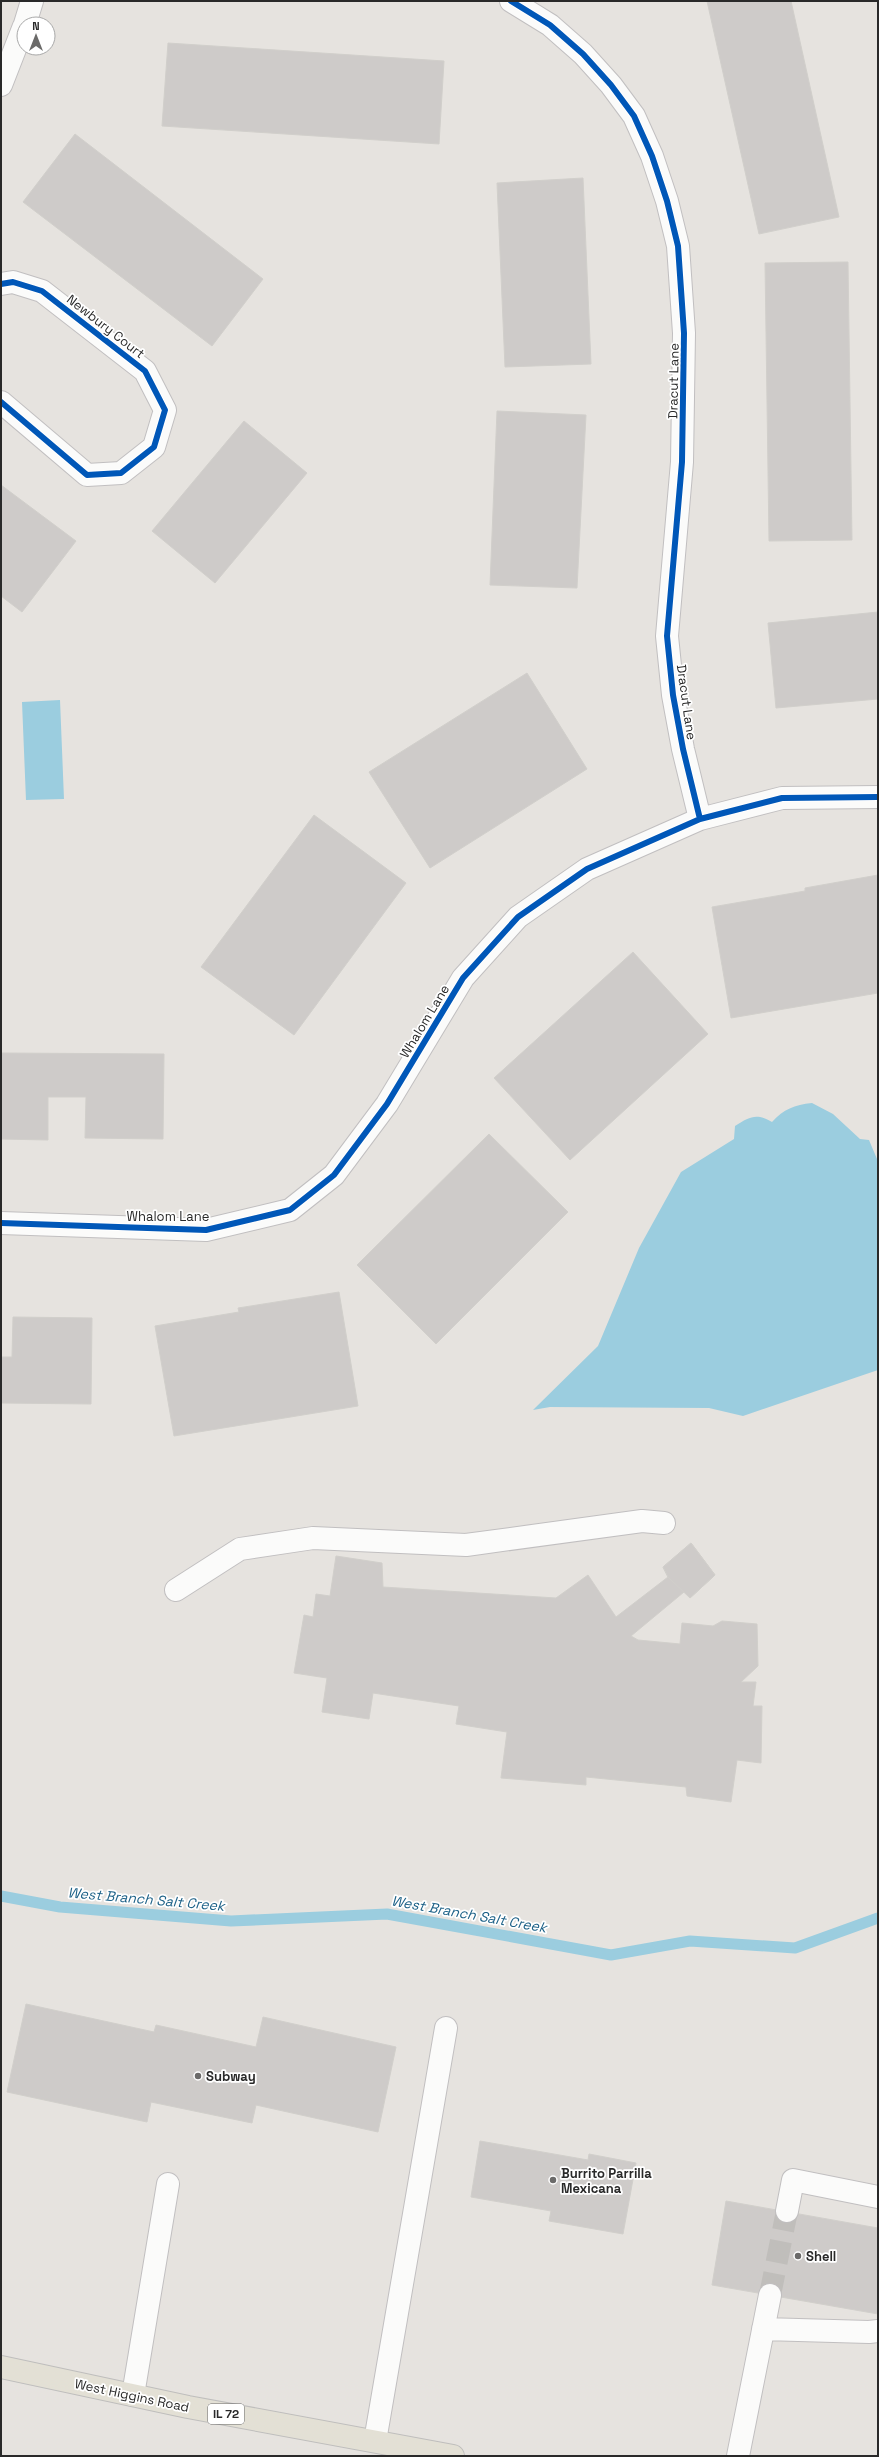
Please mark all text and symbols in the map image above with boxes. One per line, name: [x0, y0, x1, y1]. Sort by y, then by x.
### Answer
north arrow: [16, 16, 56, 56]
text: N: [32, 19, 40, 33]
street label: Newbury Court: [63, 291, 148, 362]
street label: Dracut Lane: [664, 343, 683, 419]
street label: Dracut Lane: [673, 663, 700, 741]
street label: Whalom Lane: [396, 981, 453, 1061]
street label: Whalom Lane: [127, 1208, 209, 1225]
water label: West Branch Salt Creek: [67, 1883, 227, 1915]
water label: West Branch Salt Creek: [390, 1891, 549, 1937]
place label: Subway: [206, 2068, 256, 2085]
marker: Subway: [193, 2071, 203, 2081]
place label: Burrito Parrilla Mexicana: [561, 2165, 652, 2197]
marker: Burrito Parrilla Mexicana: [548, 2175, 558, 2185]
place label: Shell: [806, 2248, 836, 2265]
marker: Shell: [793, 2251, 803, 2261]
street label: West Higgins Road: [73, 2375, 191, 2416]
road number: IL 72: [208, 2404, 244, 2424]

